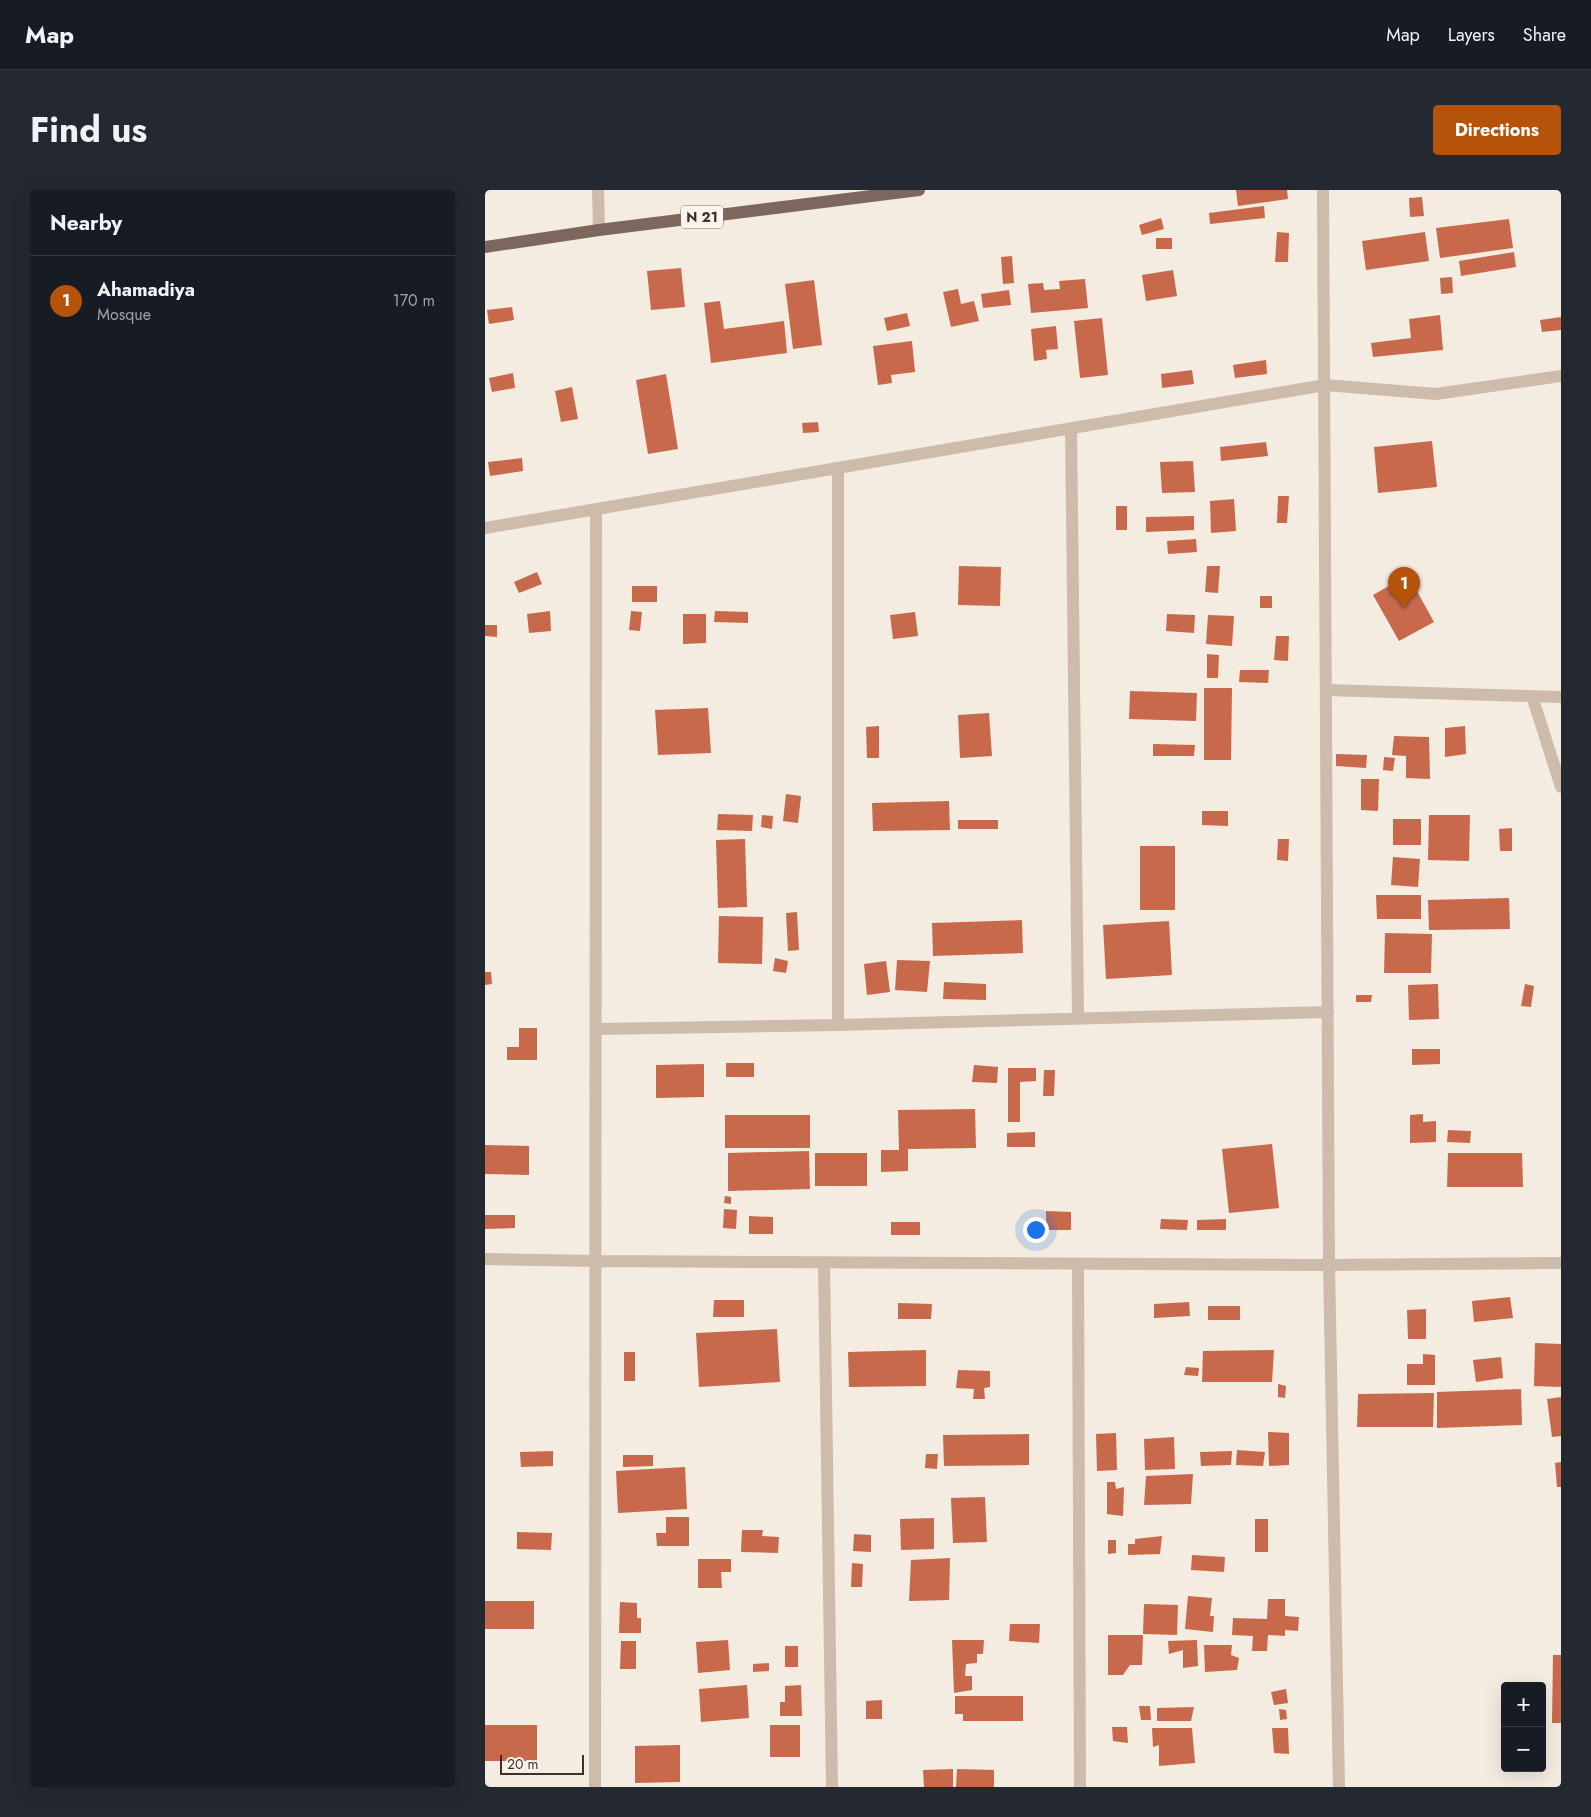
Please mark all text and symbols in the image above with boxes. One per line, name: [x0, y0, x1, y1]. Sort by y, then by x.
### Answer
text: Map: [25, 17, 74, 52]
text: Map: [1386, 22, 1420, 48]
text: Layers: [1448, 22, 1495, 48]
text: Share: [1523, 22, 1566, 48]
text: Find us: [30, 105, 147, 155]
button: Directions: [1433, 105, 1561, 155]
road number: N 21: [681, 206, 723, 228]
text: Nearby: [50, 208, 122, 238]
text: Ahamadiya: [97, 276, 195, 303]
text: 1: [62, 289, 70, 312]
text: 170 m: [393, 289, 435, 312]
text: Mosque: [97, 303, 151, 326]
pin: 1: [1388, 567, 1420, 608]
your location: [1023, 1217, 1049, 1243]
map controls: [1501, 1682, 1546, 1772]
button: +: [1501, 1682, 1546, 1727]
button: −: [1501, 1727, 1546, 1772]
scale bar: [500, 1752, 584, 1775]
text: 20 m: [507, 1754, 539, 1774]

